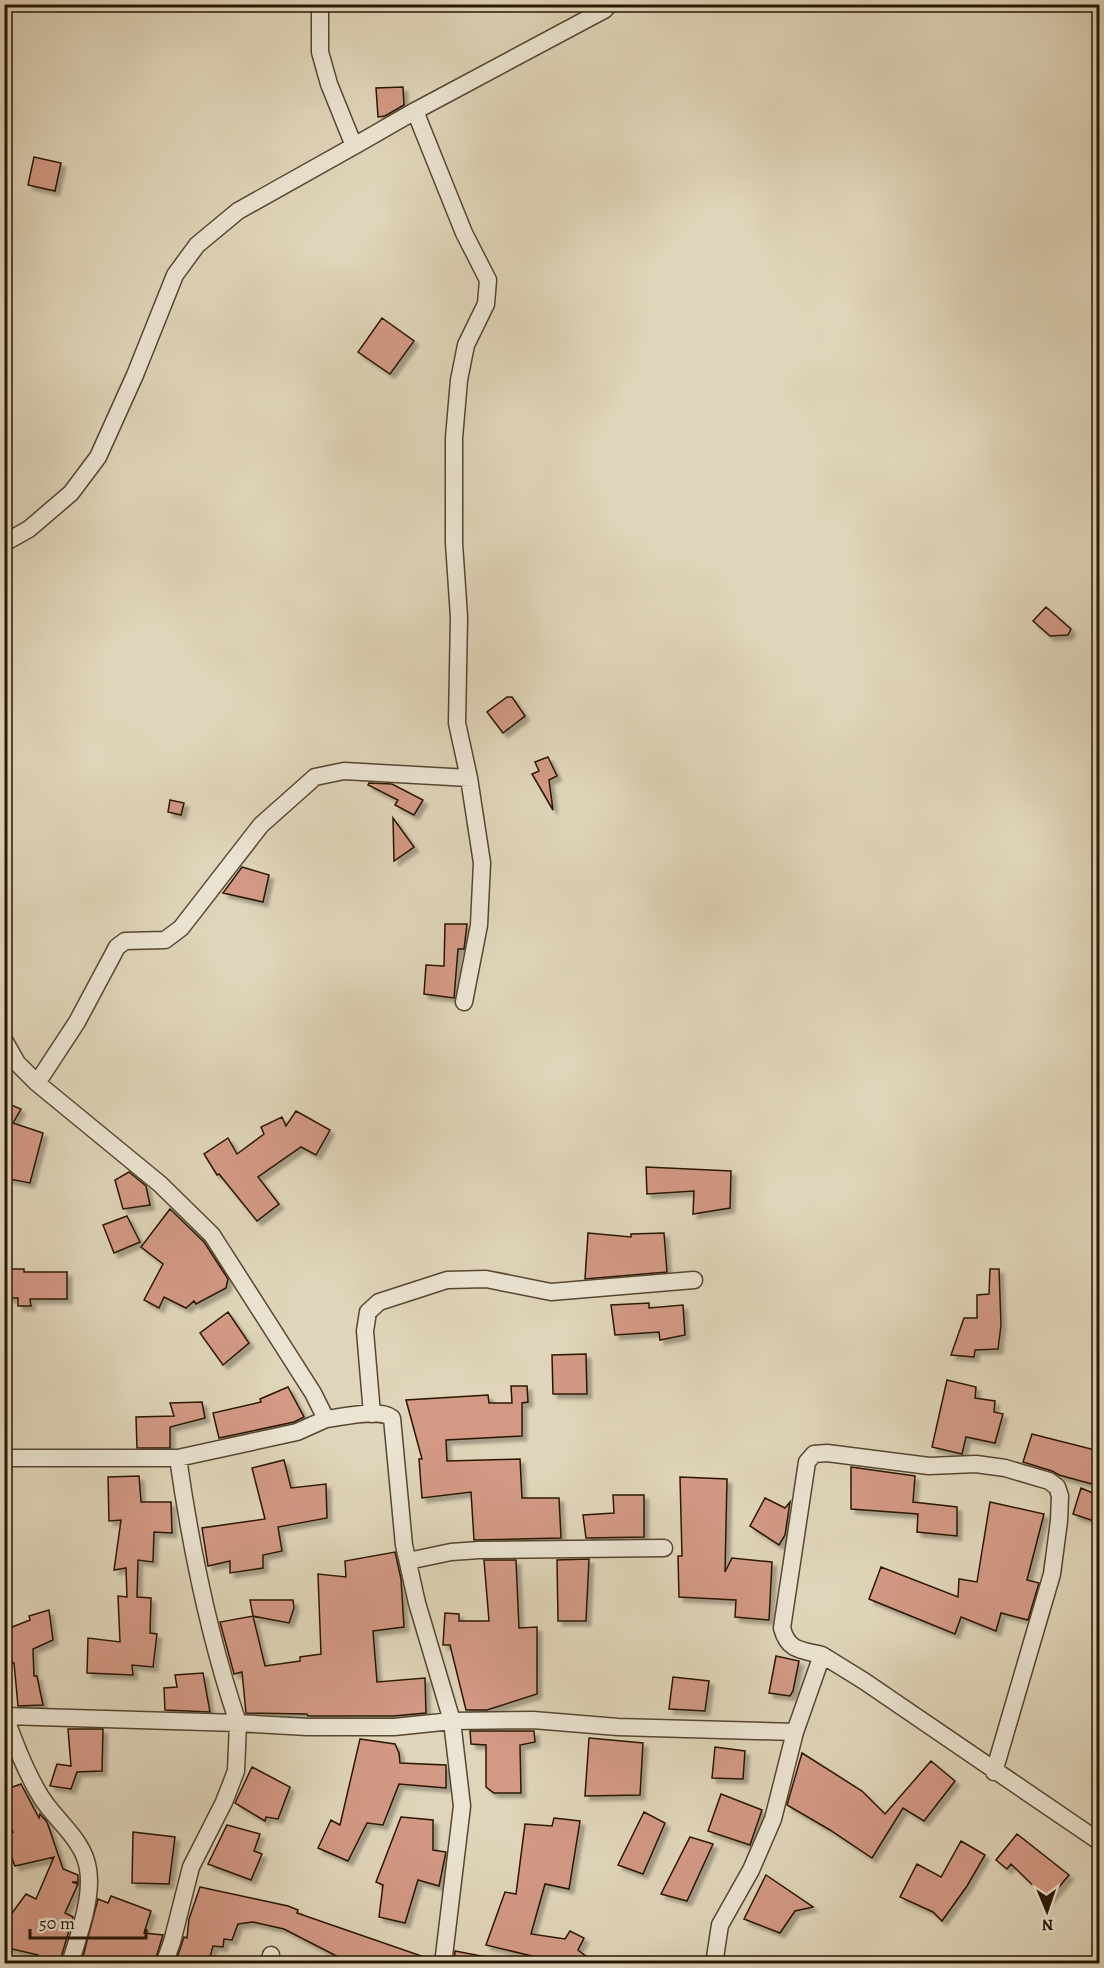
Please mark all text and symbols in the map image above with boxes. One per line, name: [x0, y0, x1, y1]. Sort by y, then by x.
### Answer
north arrow: [1017, 1881, 1077, 1941]
scale bar: [30, 1902, 146, 1940]
text: 50 m: [39, 1911, 75, 1935]
text: N: [1041, 1914, 1054, 1936]

